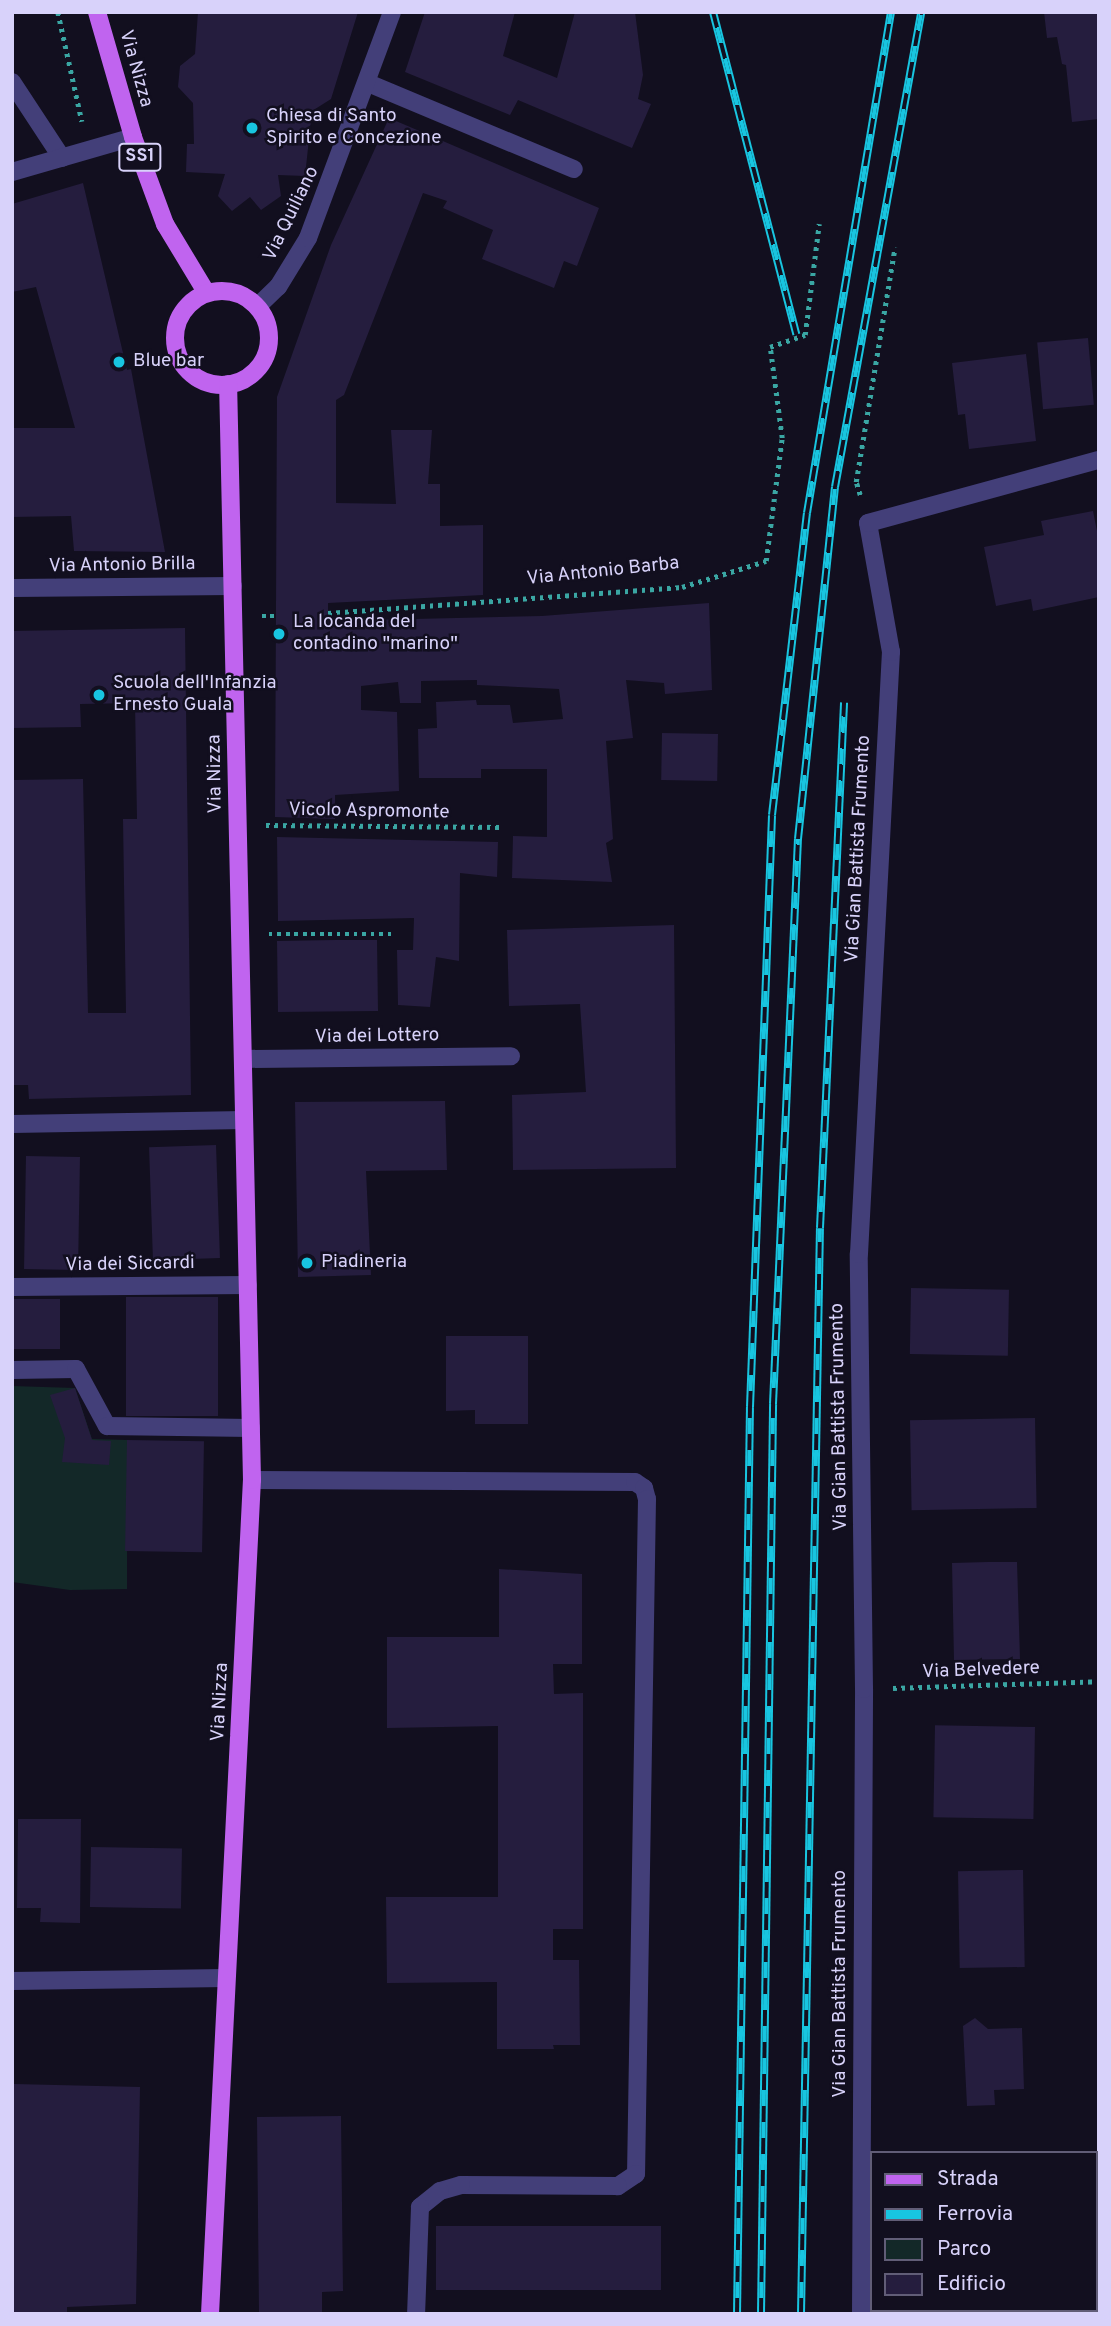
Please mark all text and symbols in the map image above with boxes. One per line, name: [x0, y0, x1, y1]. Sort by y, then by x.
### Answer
street label: Via Nizza: [113, 28, 157, 110]
place label: Chiesa di Santo Spirito e Concezione: [266, 106, 442, 150]
marker: Chiesa di Santo Spirito e Concezione: [244, 120, 260, 136]
road number: SS1: [117, 142, 163, 172]
street label: Via Quiliano: [259, 163, 325, 265]
place label: Blue bar: [133, 351, 204, 373]
marker: Blue bar: [111, 354, 127, 370]
street label: Via Antonio Brilla: [48, 553, 196, 579]
street label: Via Antonio Barba: [525, 553, 681, 591]
place label: La locanda del contadino "marino": [293, 612, 458, 656]
marker: La locanda del contadino "marino": [271, 626, 287, 642]
place label: Scuola dell'Infanzia Ernesto Guala: [113, 673, 277, 717]
marker: Scuola dell'Infanzia Ernesto Guala: [91, 687, 107, 703]
street label: Via Nizza: [204, 734, 228, 814]
street label: Via Gian Battista Frumento: [842, 735, 876, 963]
street label: Vicolo Aspromonte: [288, 799, 450, 825]
street label: Via dei Lottero: [314, 1025, 440, 1049]
street label: Via dei Siccardi: [65, 1252, 195, 1278]
place label: Piadineria: [321, 1252, 407, 1274]
marker: Piadineria: [299, 1255, 315, 1271]
street label: Via Gian Battista Frumento: [827, 1303, 853, 1531]
street label: Via Belvedere: [922, 1658, 1040, 1684]
street label: Via Nizza: [208, 1662, 234, 1742]
street label: Via Gian Battista Frumento: [830, 1870, 852, 2098]
legend: [870, 2151, 1097, 2312]
text: Strada: [937, 2166, 998, 2193]
text: Ferrovia: [937, 2201, 1013, 2228]
text: Parco: [937, 2236, 991, 2263]
text: Edificio: [937, 2271, 1006, 2298]

